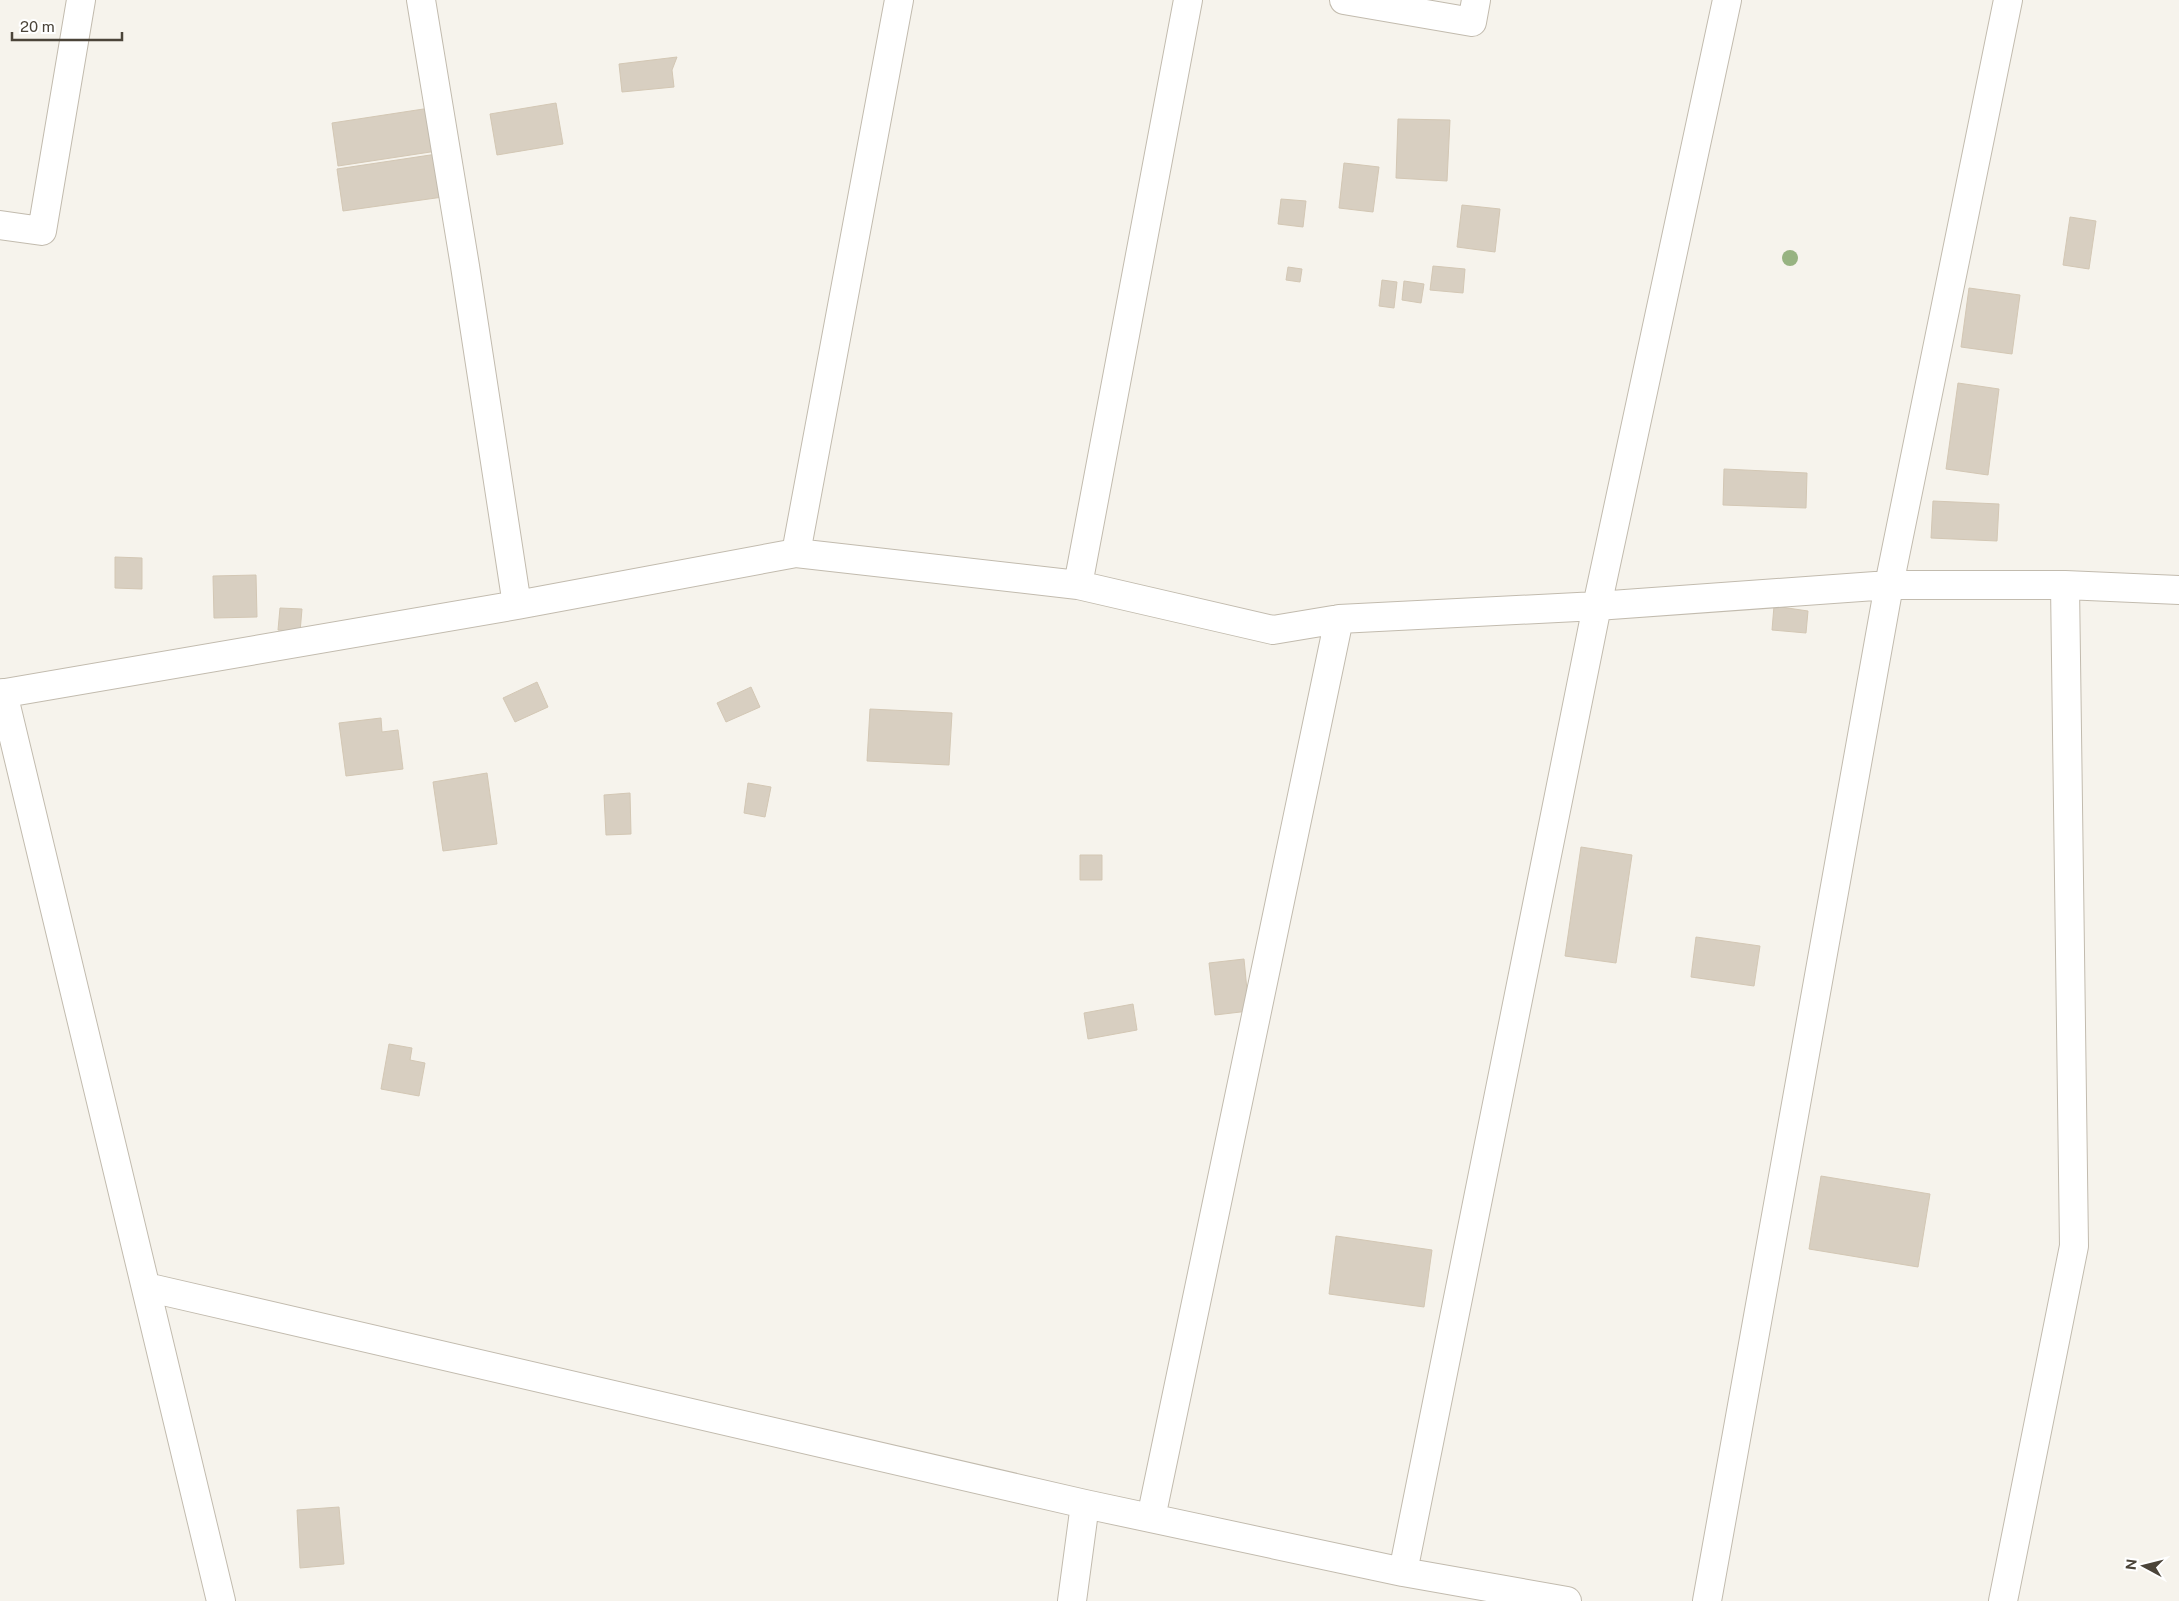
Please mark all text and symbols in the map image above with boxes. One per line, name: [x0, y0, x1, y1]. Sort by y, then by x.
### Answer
scale bar: [12, 10, 122, 42]
text: 20 m: [20, 18, 55, 35]
north arrow: [2119, 1541, 2169, 1591]
text: N: [2122, 1558, 2140, 1571]

